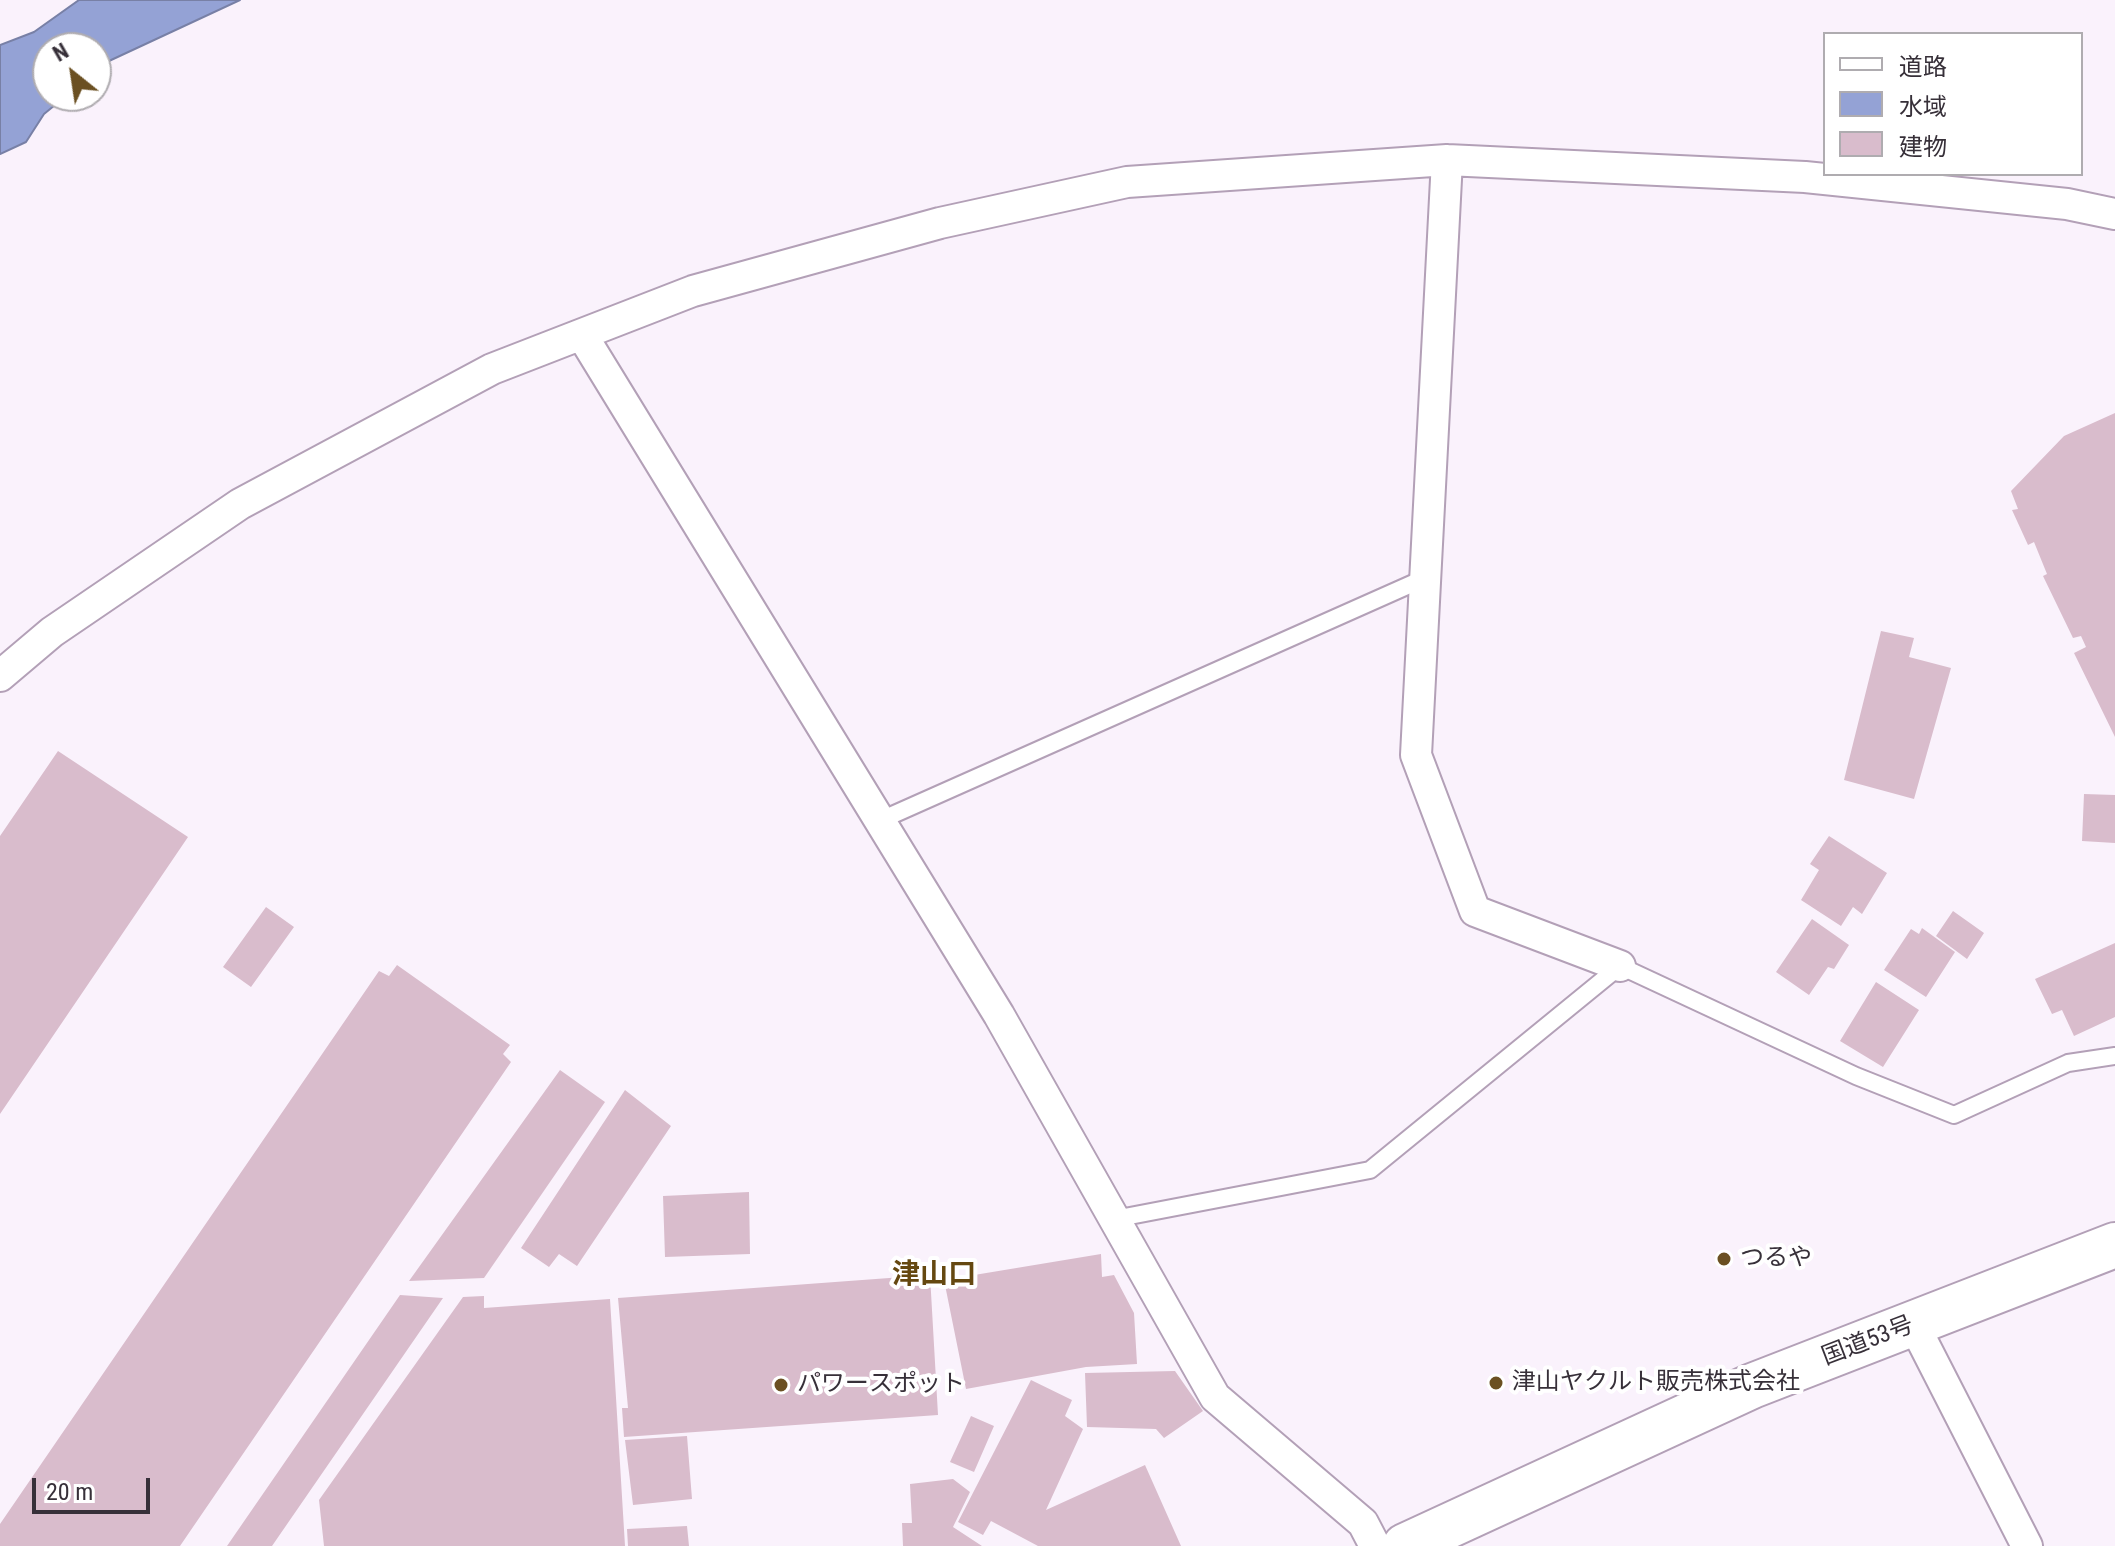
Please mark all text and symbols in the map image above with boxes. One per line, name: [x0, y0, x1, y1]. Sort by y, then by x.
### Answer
north arrow: [32, 32, 112, 112]
legend: [1823, 32, 2083, 176]
text: N: [49, 38, 73, 67]
text: 道路: [1899, 53, 1947, 81]
text: 水域: [1899, 93, 1947, 121]
text: 建物: [1899, 133, 1947, 161]
place label: つるや: [1740, 1245, 1812, 1273]
marker: つるや: [1715, 1250, 1733, 1268]
district label: 津山口: [892, 1259, 976, 1293]
street label: 国道53号: [1818, 1311, 1918, 1373]
place label: 津山ヤクルト販売株式会社: [1512, 1369, 1800, 1397]
place label: パワースポット: [797, 1371, 965, 1399]
marker: 津山ヤクルト販売株式会社: [1487, 1374, 1505, 1392]
marker: パワースポット: [772, 1376, 790, 1394]
scale bar: [36, 1462, 154, 1512]
text: 20 m: [46, 1478, 93, 1506]

